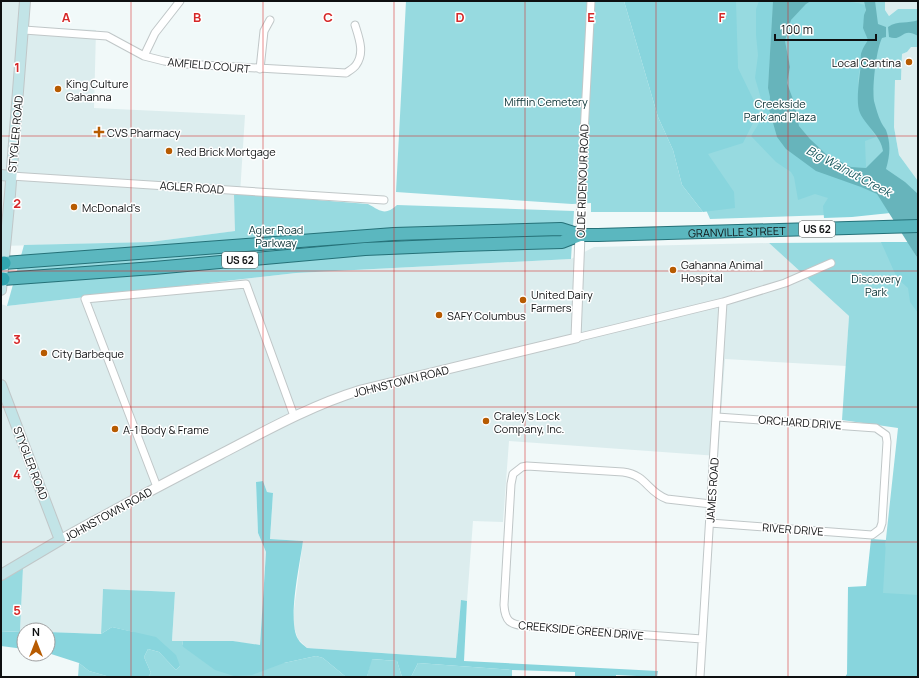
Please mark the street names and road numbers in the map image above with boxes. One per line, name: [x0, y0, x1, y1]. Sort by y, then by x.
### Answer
street label: AMFIELD COURT: [167, 54, 251, 76]
street label: STYGLER ROAD: [4, 95, 26, 173]
street label: OLDE RIDENOUR ROAD: [573, 124, 591, 238]
street label: AGLER ROAD: [159, 177, 225, 197]
road number: US 62: [799, 221, 835, 237]
street label: GRANVILLE STREET: [688, 222, 786, 240]
road number: US 62: [222, 252, 258, 268]
street label: JOHNSTOWN ROAD: [352, 362, 450, 400]
street label: ORCHARD DRIVE: [758, 412, 842, 432]
street label: STYGLER ROAD: [10, 424, 52, 502]
street label: JAMES ROAD: [702, 457, 722, 523]
street label: JOHNSTOWN ROAD: [61, 484, 155, 544]
street label: RIVER DRIVE: [762, 519, 824, 539]
street label: CREEKSIDE GREEN DRIVE: [518, 617, 644, 643]

